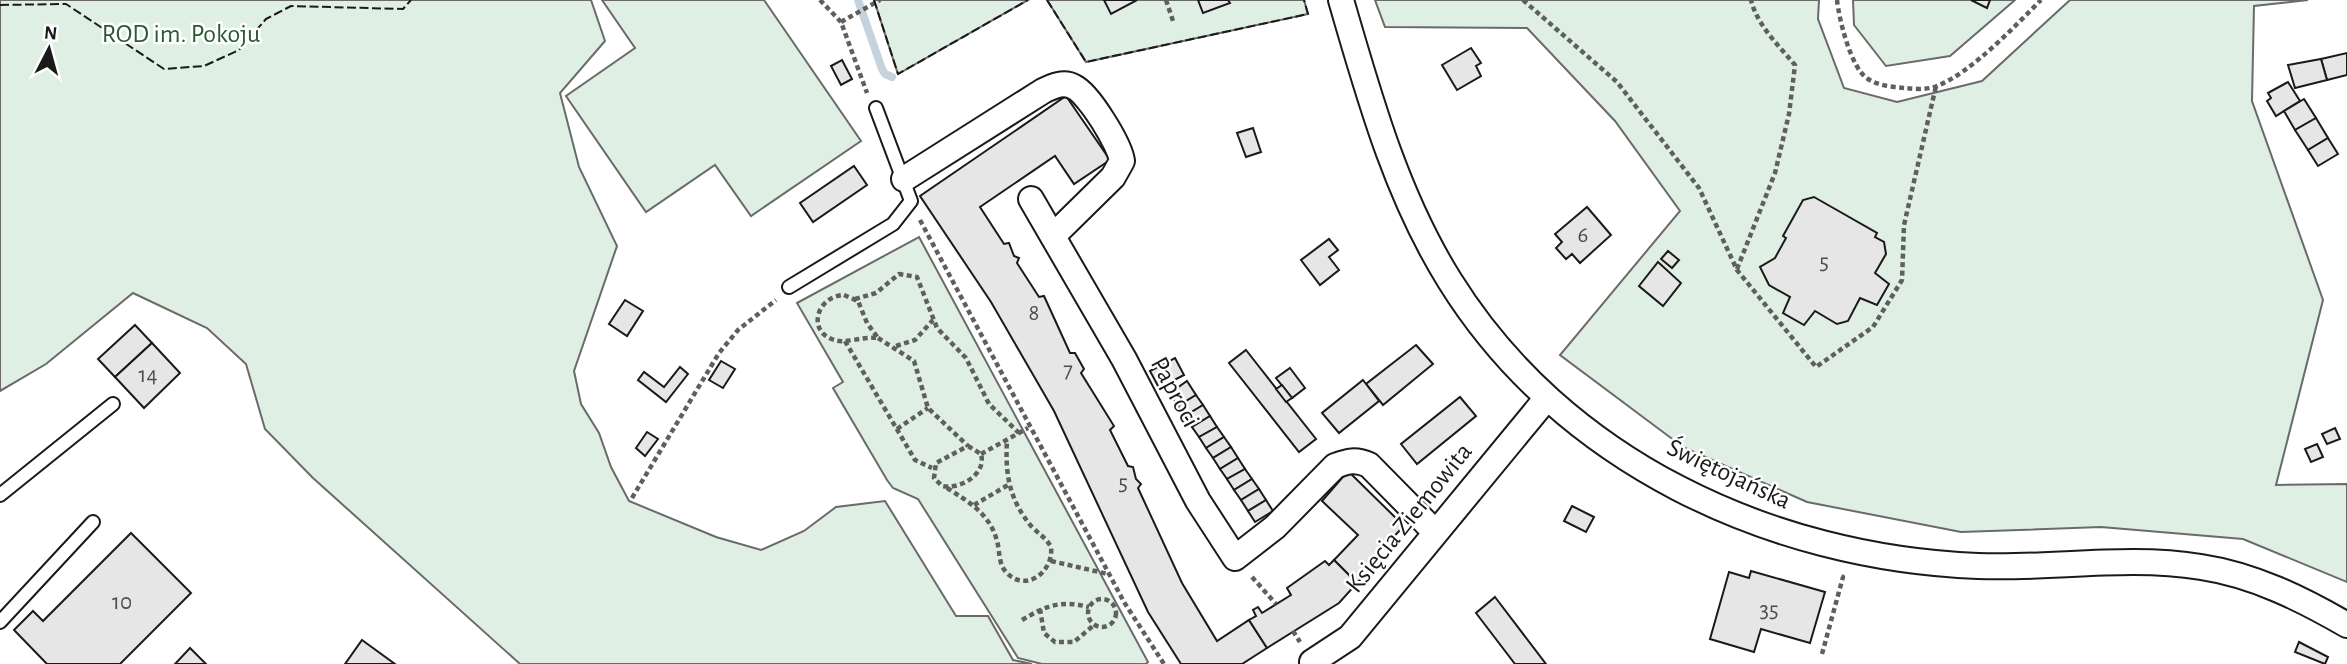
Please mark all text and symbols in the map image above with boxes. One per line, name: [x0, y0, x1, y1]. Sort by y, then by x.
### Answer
north arrow: [14, 14, 84, 84]
park label: ROD im. Pokoju: [102, 21, 260, 47]
text: N: [43, 23, 58, 44]
house number: 6: [1578, 224, 1588, 247]
house number: 5: [1819, 251, 1829, 274]
house number: 8: [1029, 302, 1039, 325]
street label: Paproci: [1146, 353, 1204, 431]
house number: 7: [1063, 359, 1073, 382]
house number: 14: [139, 364, 157, 387]
street label: Świętojańska: [1663, 431, 1796, 514]
street label: Księcia Ziemowita: [1341, 438, 1477, 598]
house number: 5: [1118, 472, 1128, 495]
house number: 10: [112, 591, 132, 614]
house number: 35: [1759, 599, 1779, 622]

